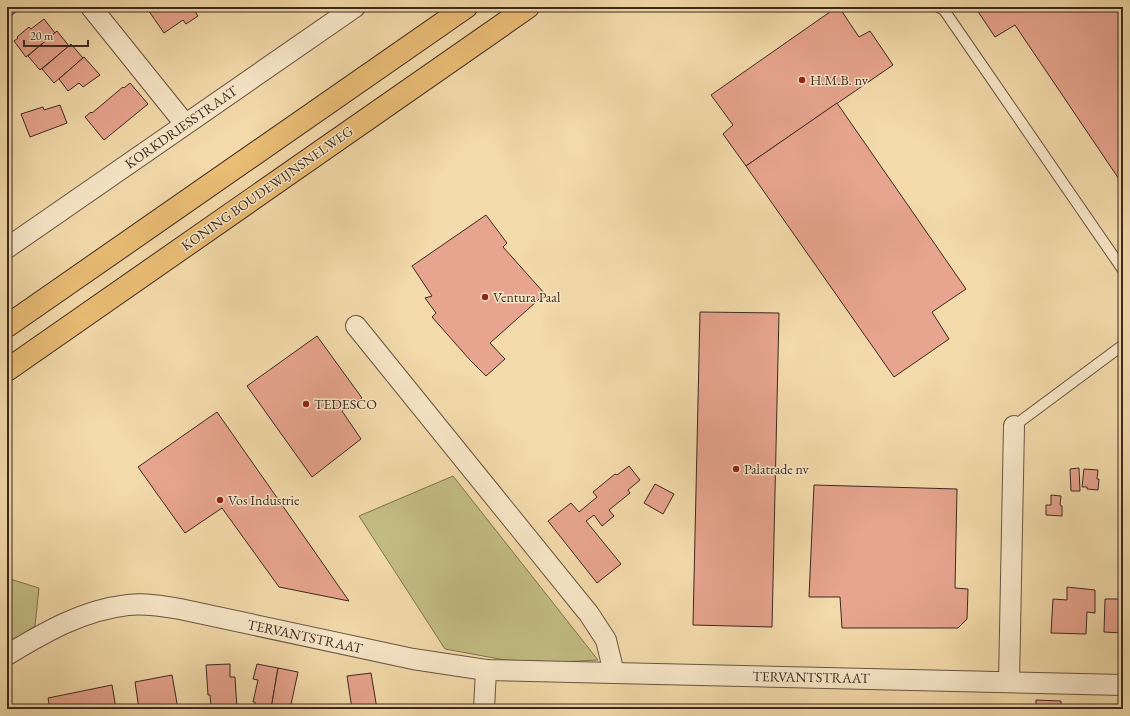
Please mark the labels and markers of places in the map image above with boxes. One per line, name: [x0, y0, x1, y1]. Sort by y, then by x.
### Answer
place label: H.M.B. nv: [810, 71, 869, 89]
marker: H.M.B. nv: [797, 75, 807, 85]
place label: Ventura Paal: [493, 288, 561, 306]
marker: Ventura Paal: [480, 292, 490, 302]
place label: TEDESCO: [314, 395, 377, 413]
marker: TEDESCO: [301, 399, 311, 409]
place label: Palatrade nv: [744, 460, 810, 478]
marker: Palatrade nv: [731, 464, 741, 474]
place label: Vos Industrie: [228, 491, 300, 509]
marker: Vos Industrie: [215, 495, 225, 505]

